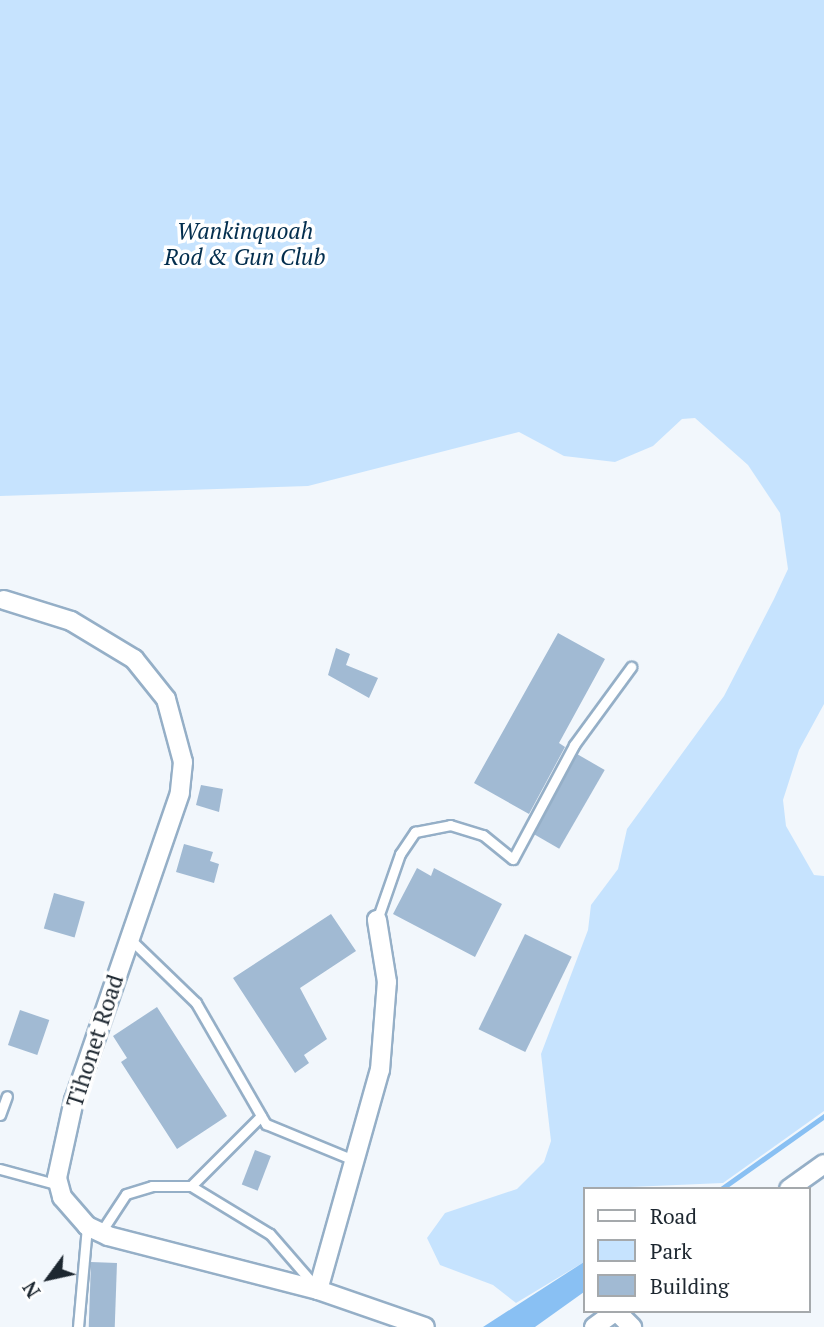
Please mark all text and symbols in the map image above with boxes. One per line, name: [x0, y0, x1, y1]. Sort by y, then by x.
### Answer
park label: Wankinquoah Rod & Gun Club: [164, 217, 326, 271]
street label: Tihonet Road: [61, 971, 129, 1111]
legend: [582, 1187, 810, 1313]
text: Road: [650, 1202, 697, 1230]
text: Park: [650, 1237, 692, 1265]
north arrow: [14, 1243, 84, 1313]
text: Building: [650, 1272, 729, 1300]
text: N: [17, 1277, 45, 1303]

